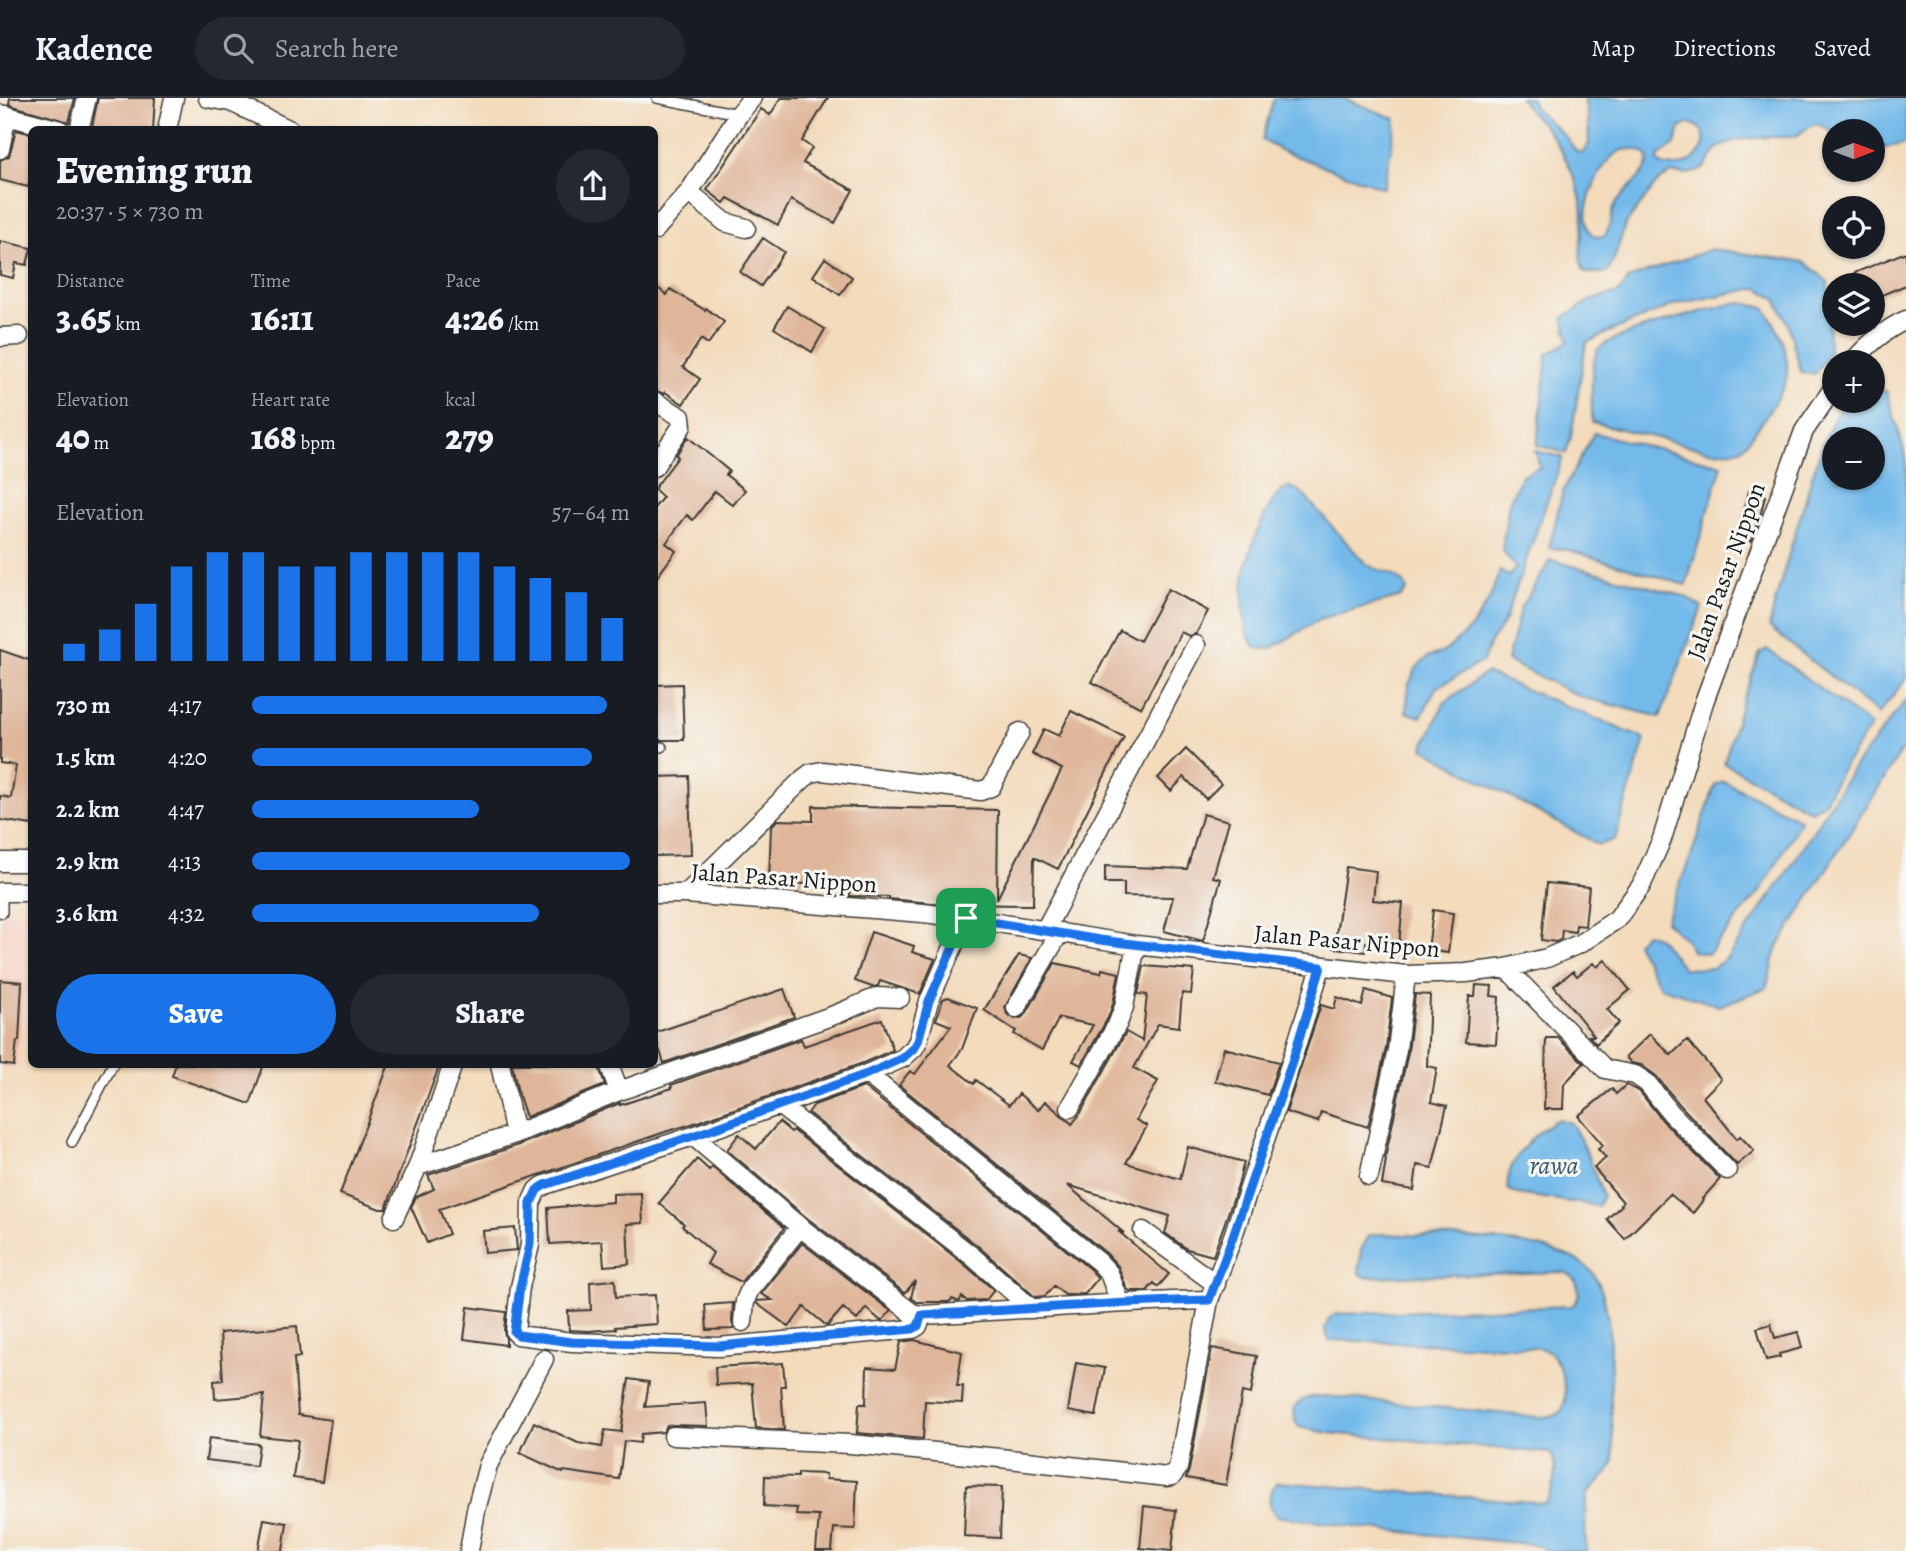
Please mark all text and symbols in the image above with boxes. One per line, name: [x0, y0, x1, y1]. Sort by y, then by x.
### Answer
search box: [195, 17, 685, 80]
text: Kadence: [35, 26, 153, 71]
icon: search: [219, 29, 257, 67]
text: Search here: [275, 31, 398, 66]
text: Map: [1591, 32, 1635, 64]
text: Directions: [1673, 32, 1776, 64]
text: Saved: [1814, 32, 1871, 64]
north arrow: [1822, 119, 1885, 182]
map controls: [1822, 119, 1885, 490]
text: Evening run: [56, 144, 253, 196]
button: share: [556, 149, 630, 223]
text: 20:37 · 5 × 730 m: [56, 196, 203, 227]
button: locate: [1822, 196, 1885, 259]
text: Distance: [56, 268, 124, 294]
text: Time: [251, 268, 290, 294]
text: Pace: [445, 268, 481, 294]
button: layers: [1822, 273, 1885, 336]
text: 3.65: [56, 294, 112, 342]
text: 16:11: [251, 294, 314, 342]
text: 4:26: [445, 294, 504, 342]
text: km: [112, 311, 141, 337]
text: /km: [504, 311, 539, 337]
button: +: [1822, 350, 1885, 413]
text: Elevation: [56, 387, 129, 413]
text: Heart rate: [251, 387, 330, 413]
text: kcal: [445, 387, 476, 413]
text: 40: [56, 413, 90, 461]
text: 168: [251, 413, 297, 461]
text: 279: [445, 413, 494, 461]
button: −: [1822, 427, 1885, 490]
text: m: [90, 430, 109, 456]
text: bpm: [297, 430, 336, 456]
street label: Jalan Pasar Nippon: [1679, 478, 1773, 664]
text: Elevation: [56, 497, 144, 528]
text: 57–64 m: [552, 497, 630, 528]
text: 730 m: [56, 690, 111, 721]
text: 4:17: [168, 690, 201, 721]
text: 1.5 km: [56, 742, 116, 773]
text: 4:20: [168, 742, 207, 773]
text: 2.2 km: [56, 794, 120, 825]
text: 4:47: [168, 794, 204, 825]
text: 2.9 km: [56, 846, 119, 877]
text: 4:13: [168, 846, 201, 877]
street label: Jalan Pasar Nippon: [690, 856, 878, 900]
pin: [936, 888, 996, 948]
text: 3.6 km: [56, 898, 118, 929]
text: 4:32: [168, 898, 204, 929]
icon: arrive: [947, 899, 985, 937]
street label: Jalan Pasar Nippon: [1253, 917, 1441, 965]
button: Save: [56, 974, 336, 1054]
button: Share: [350, 974, 630, 1054]
water label: rawa: [1529, 1148, 1579, 1183]

